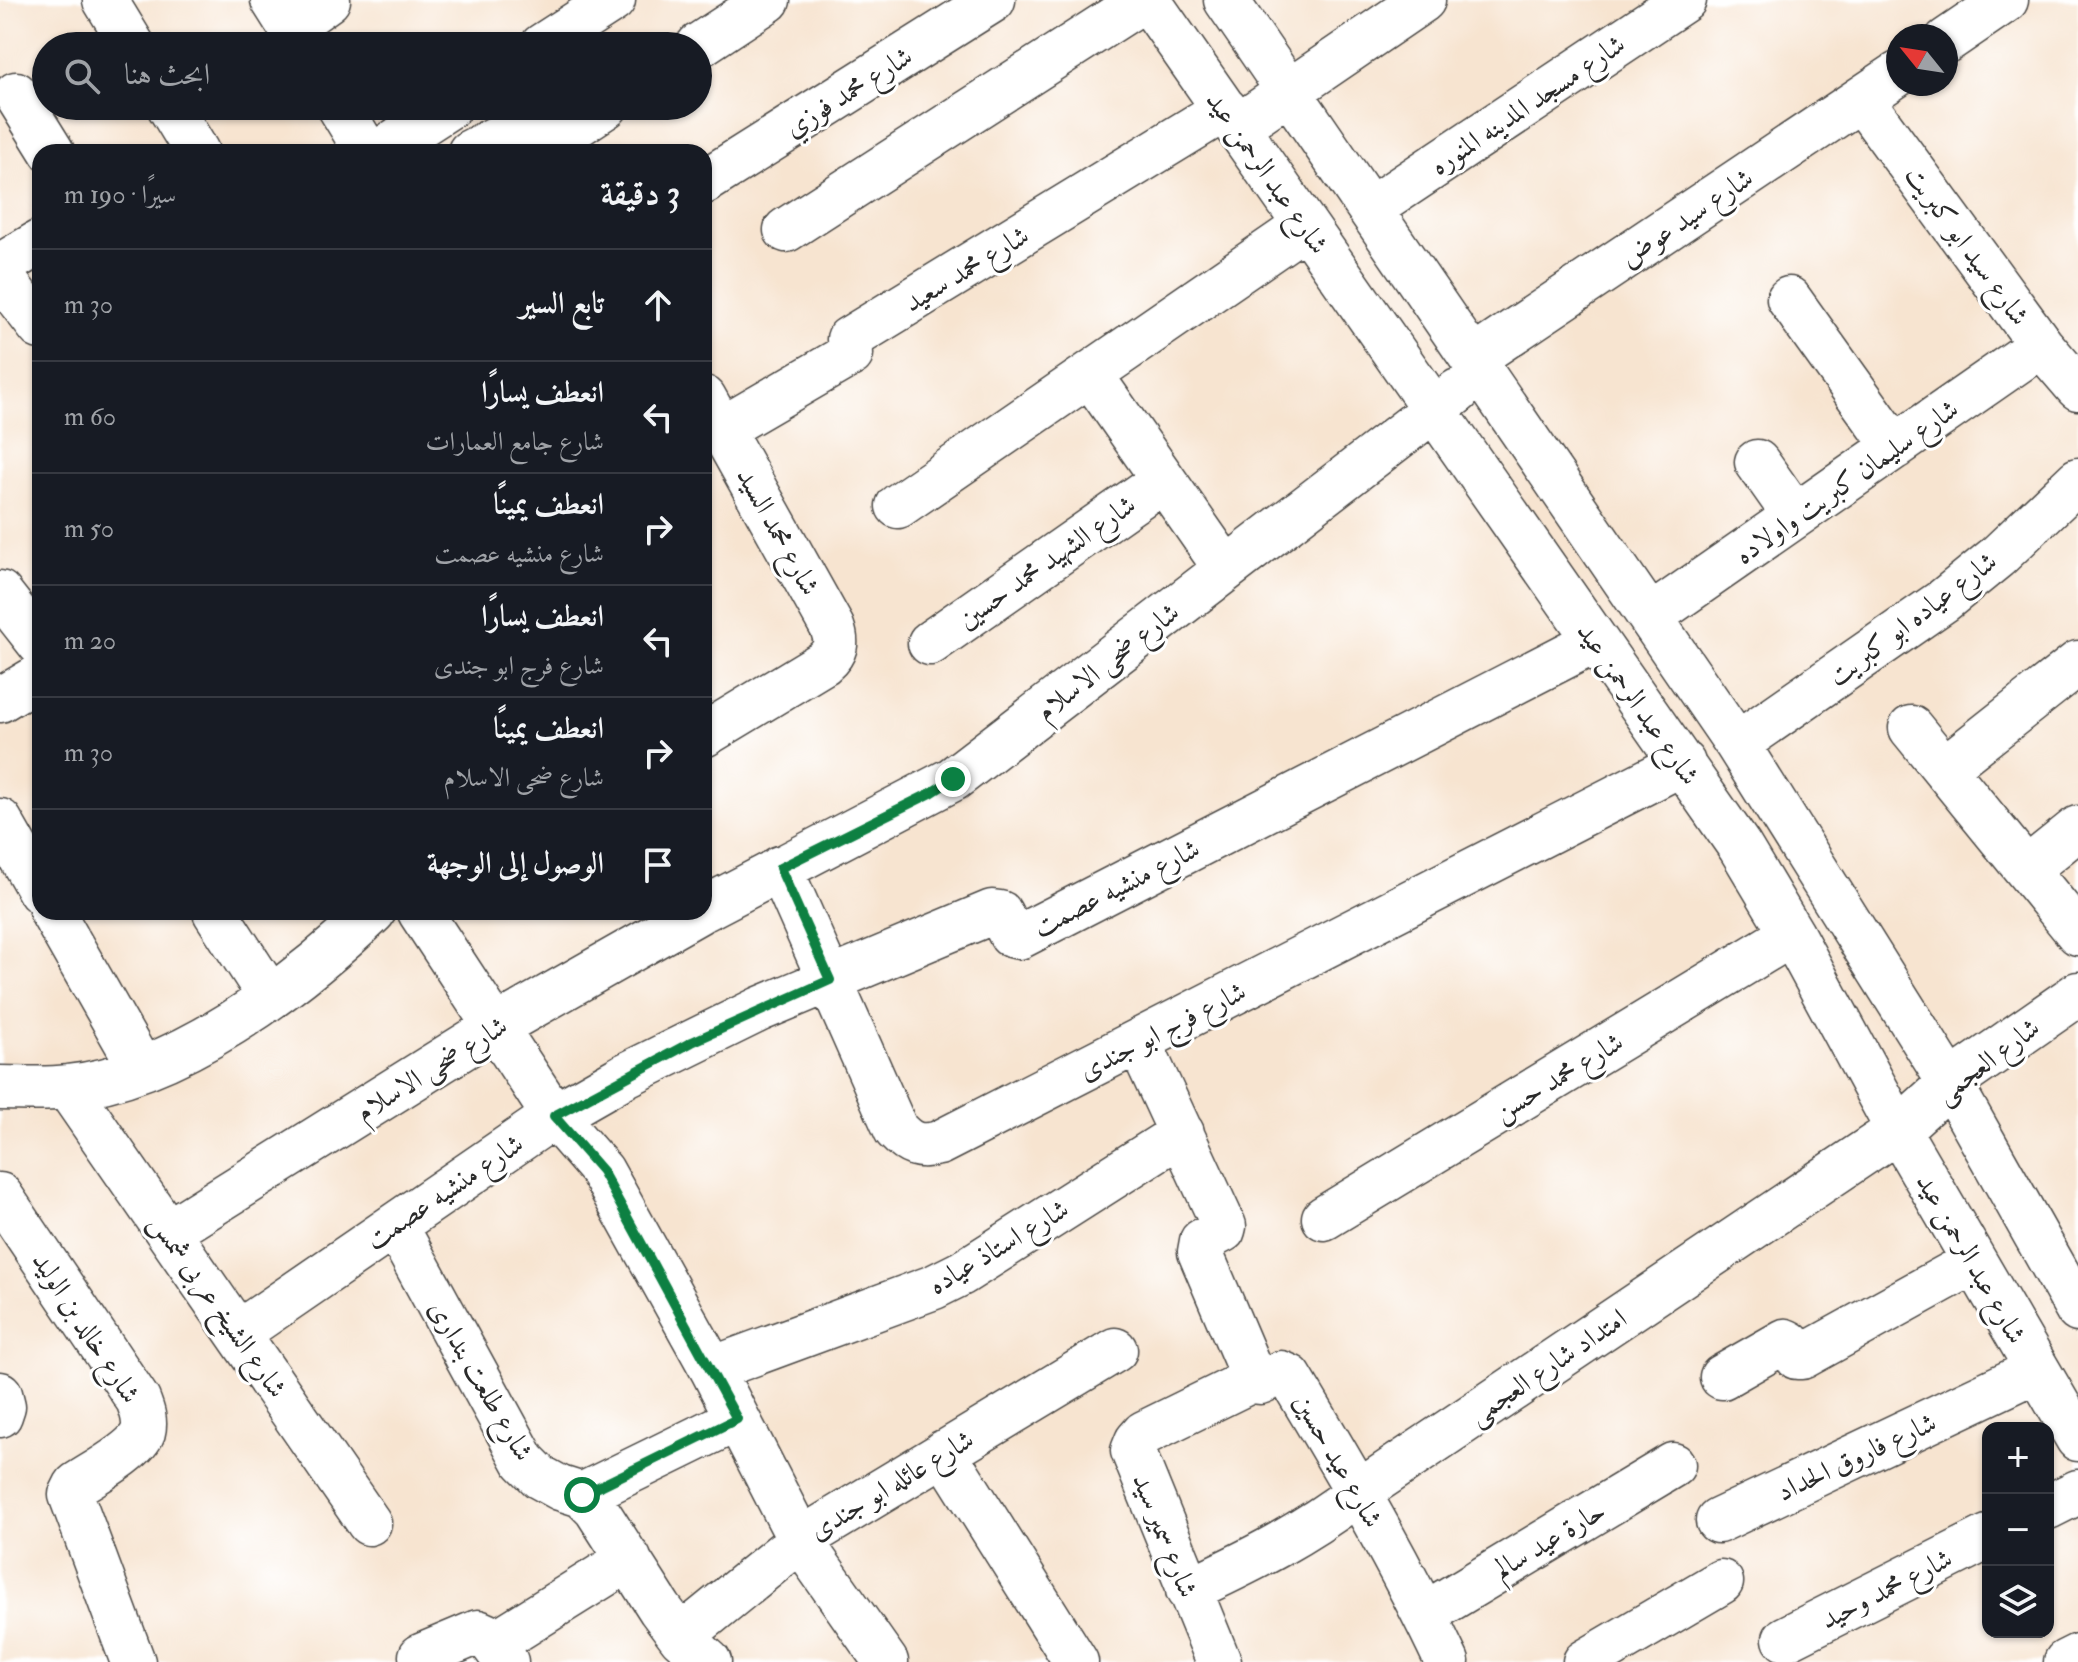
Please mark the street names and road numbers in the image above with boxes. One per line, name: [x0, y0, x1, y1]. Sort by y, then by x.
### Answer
street label: شارع مسجد المدينه المنوره: [1424, 27, 1635, 188]
street label: شارع محمد فوزي: [778, 39, 922, 150]
street label: شارع عبد الرحمن عيد: [1194, 85, 1336, 264]
street label: شارع سيد ابو كبريت: [1893, 159, 2037, 336]
street label: شارع سيد عوض: [1614, 161, 1763, 280]
street label: شارع محمد سعيد: [898, 218, 1038, 325]
street label: شارع سليمان كبريت واولاده: [1728, 392, 1968, 577]
street label: شارع محمد السيد: [724, 462, 827, 604]
street label: شارع الشهيد محمد حسين: [951, 488, 1146, 641]
street label: شارع عياده ابو كبريت: [1821, 544, 2007, 698]
street label: شارع ضحى الاسلام: [1029, 595, 1191, 734]
street label: شارع عبد الرحمن عيد: [1565, 616, 1707, 795]
street label: شارع منشيه عصمت: [1027, 831, 1208, 950]
street label: شارع فرج ابو جندى: [1073, 974, 1256, 1095]
street label: شارع ضحى الاسلام: [349, 1009, 518, 1135]
street label: شارع العجمى: [1929, 1010, 2050, 1116]
street label: شارع محمد حسن: [1487, 1025, 1633, 1134]
street label: شارع منشيه عصمت: [359, 1127, 533, 1262]
street label: شارع عبد الرحمن عيد: [1903, 1167, 2034, 1353]
street label: شارع استاذ عياده: [922, 1192, 1078, 1307]
street label: شارع الشيخ عربى شمس: [136, 1207, 294, 1408]
street label: شارع خالد بن الوليد: [20, 1245, 148, 1413]
street label: شارع طلعت بندارى: [416, 1294, 541, 1470]
street label: امتداد شارع العجمى: [1462, 1301, 1637, 1437]
street label: شارع عيد حسين: [1281, 1387, 1390, 1537]
street label: شارع فاروق الحداد: [1771, 1405, 1944, 1514]
street label: شارع عائله ابو جندى: [803, 1422, 983, 1553]
street label: شارع سمير سيد: [1119, 1468, 1205, 1605]
street label: حارة عيد سالم: [1487, 1493, 1615, 1593]
street label: شارع محمد وحيد: [1815, 1541, 1961, 1642]

